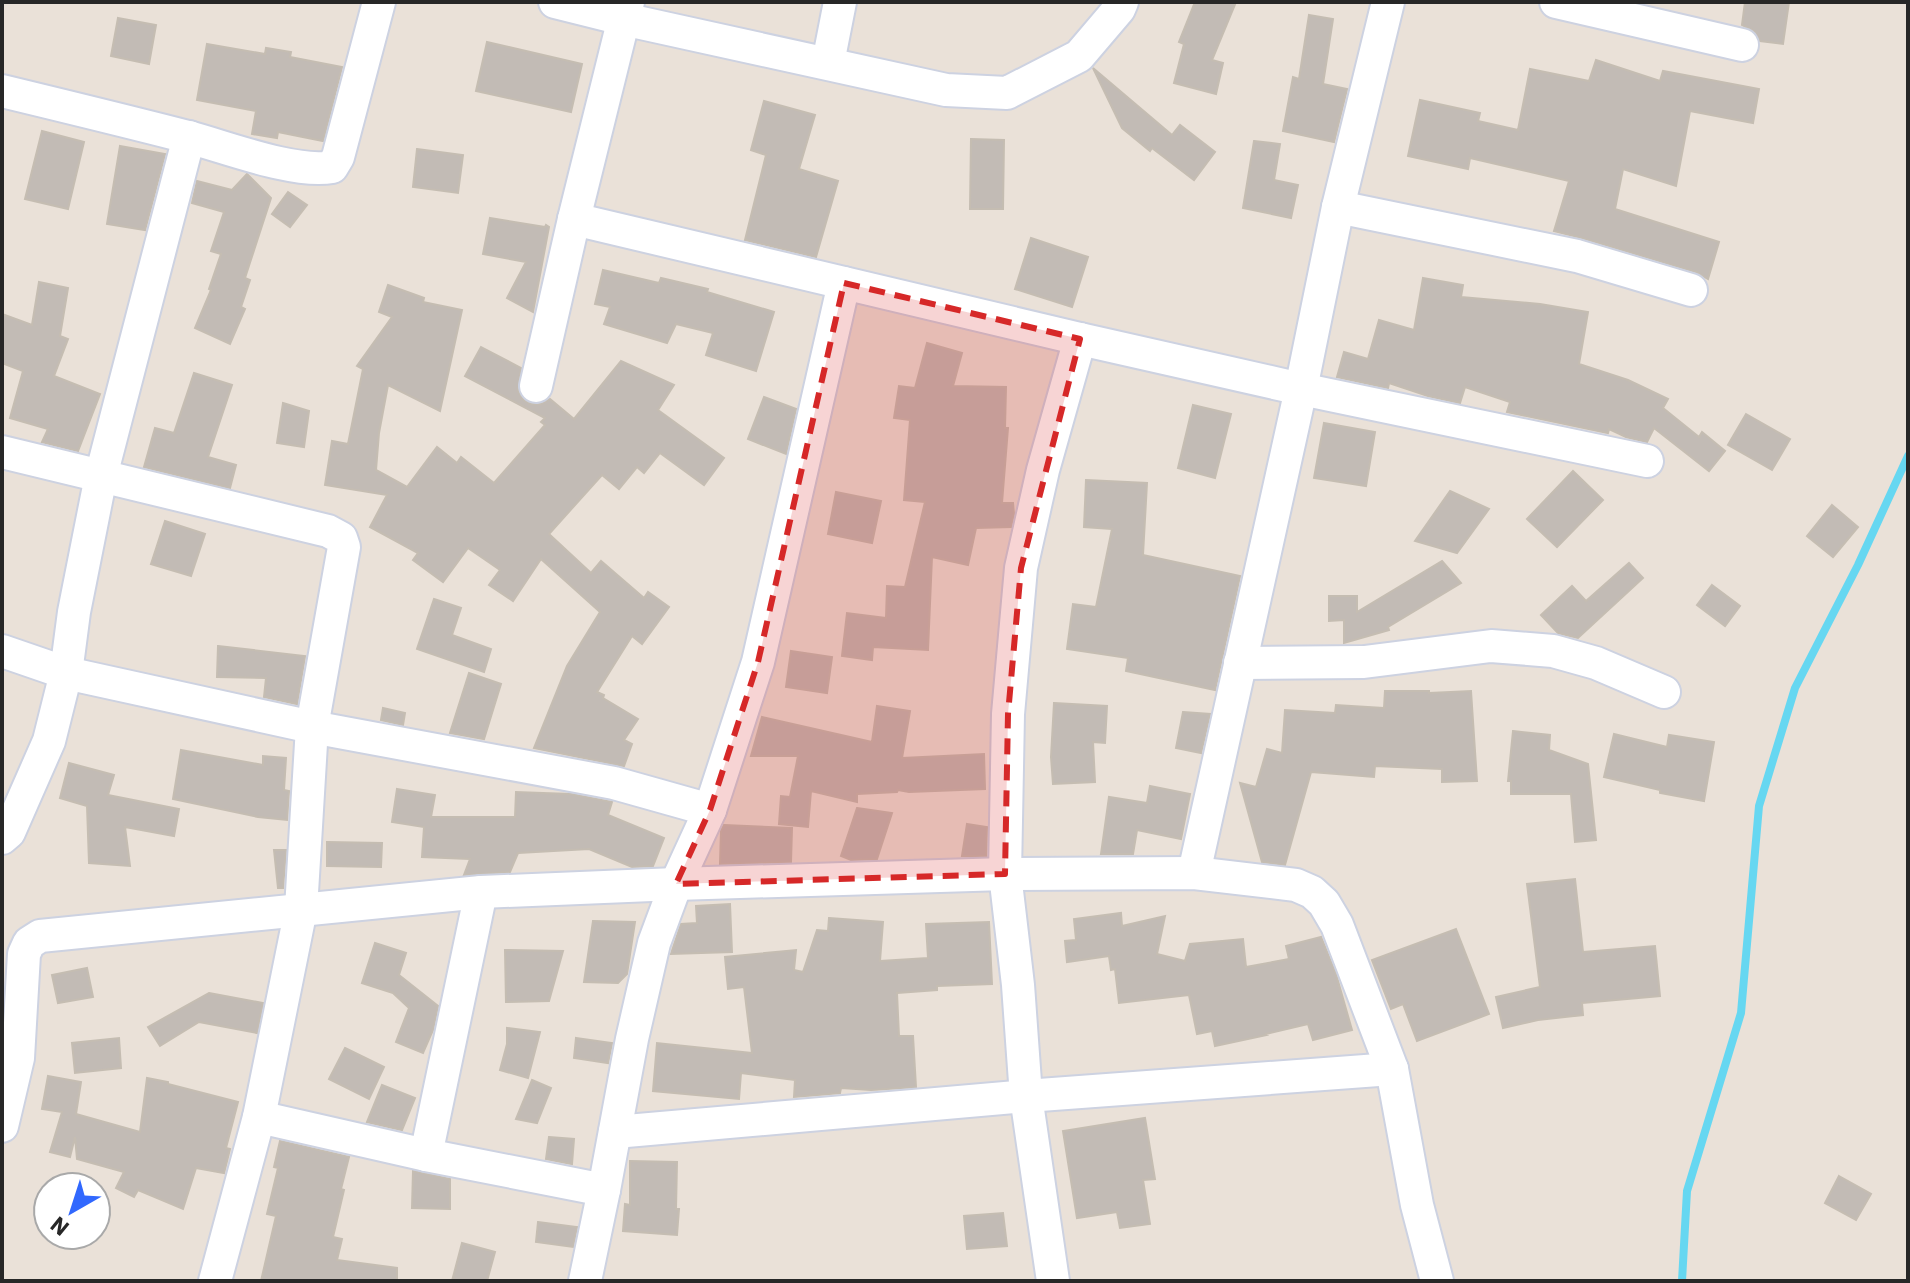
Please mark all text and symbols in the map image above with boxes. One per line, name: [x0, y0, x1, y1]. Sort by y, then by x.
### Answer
north arrow: [32, 1171, 112, 1251]
text: N: [44, 1211, 74, 1243]

